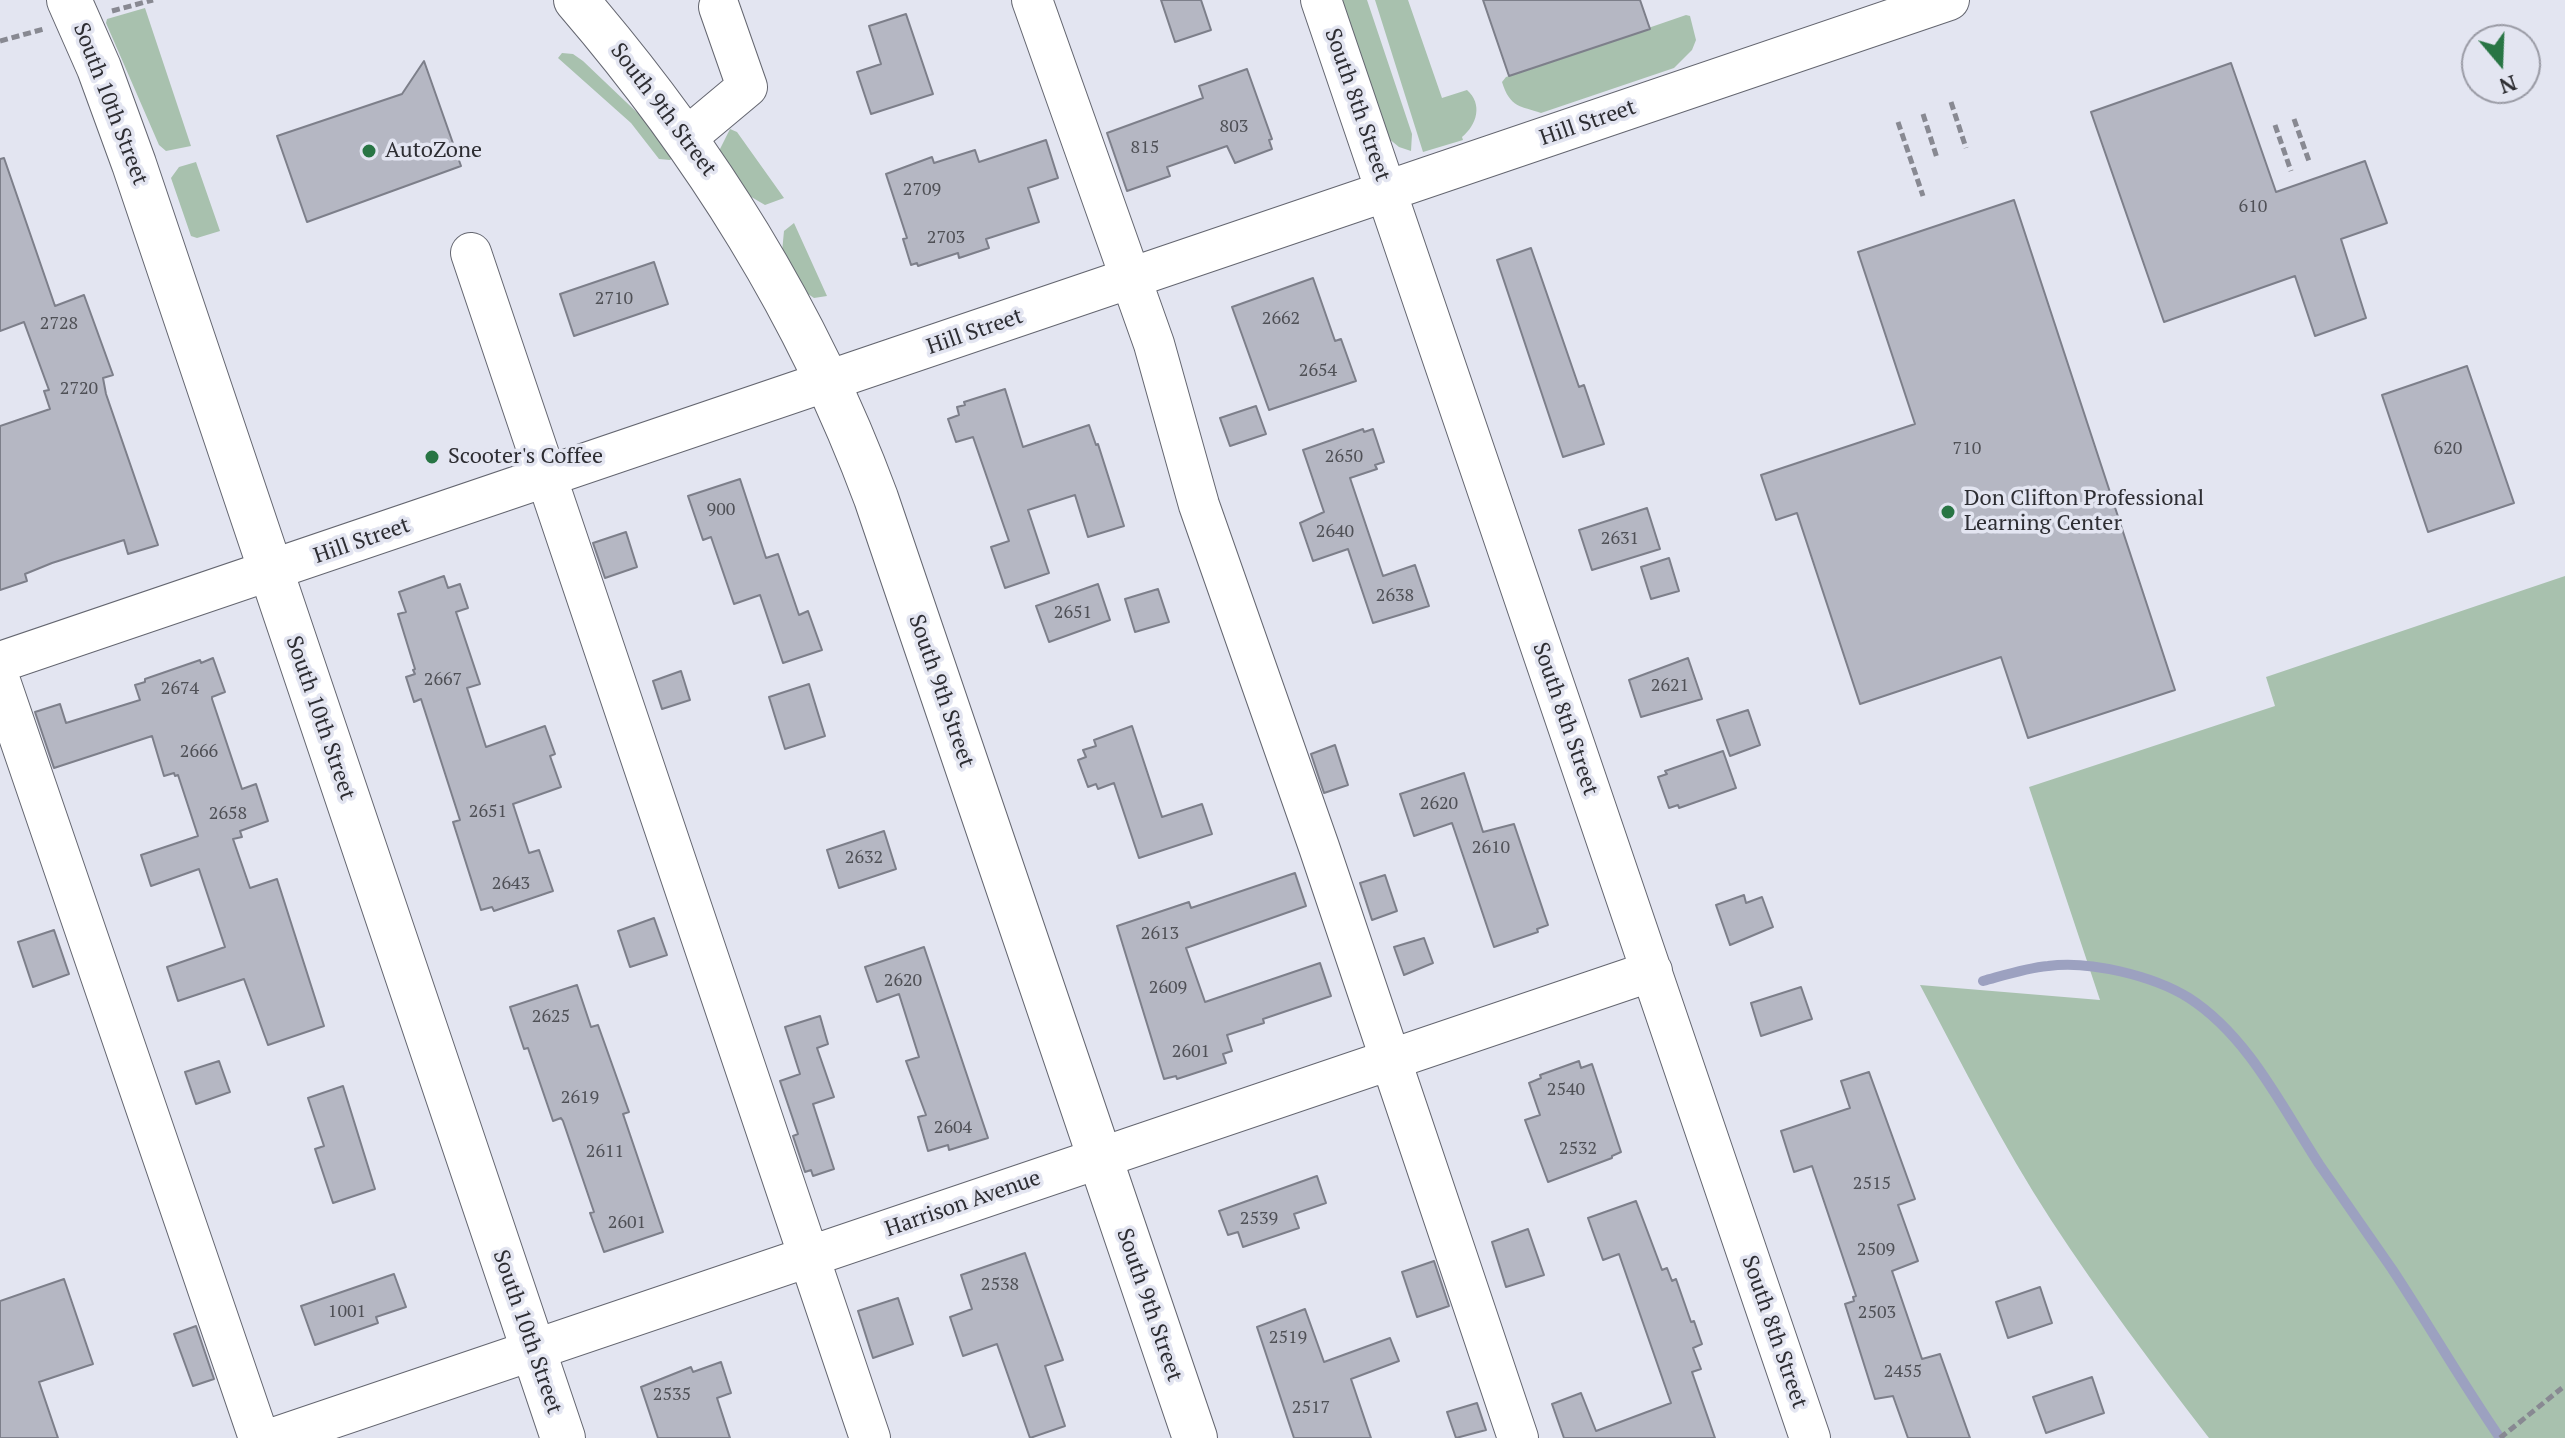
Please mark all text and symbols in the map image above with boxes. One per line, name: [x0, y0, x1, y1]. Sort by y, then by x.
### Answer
street label: South 10th Street: [67, 19, 153, 189]
north arrow: [2461, 24, 2541, 104]
street label: South 8th Street: [1318, 25, 1396, 185]
street label: South 9th Street: [604, 38, 722, 182]
text: N: [2496, 69, 2521, 102]
street label: Hill Street: [1536, 94, 1640, 152]
house number: 803: [1220, 116, 1248, 138]
house number: 815: [1131, 137, 1159, 159]
place label: AutoZone: [385, 138, 482, 164]
marker: AutoZone: [360, 142, 378, 160]
house number: 2709: [903, 179, 941, 201]
house number: 610: [2239, 196, 2267, 218]
house number: 2703: [927, 227, 965, 249]
house number: 2710: [595, 288, 633, 310]
street label: Hill Street: [923, 303, 1027, 361]
house number: 2662: [1262, 308, 1300, 330]
house number: 2728: [40, 313, 78, 335]
house number: 2654: [1299, 360, 1337, 382]
house number: 2720: [60, 378, 98, 400]
house number: 710: [1953, 438, 1981, 460]
house number: 620: [2434, 438, 2462, 460]
place label: Scooter's Coffee: [448, 444, 603, 470]
house number: 2650: [1325, 446, 1363, 468]
marker: Scooter's Coffee: [423, 448, 441, 466]
place label: Don Clifton Professional Learning Center: [1964, 486, 2204, 538]
house number: 900: [707, 499, 735, 521]
marker: Don Clifton Professional Learning Center: [1939, 503, 1957, 521]
street label: Hill Street: [310, 512, 414, 570]
house number: 2640: [1316, 521, 1354, 543]
house number: 2631: [1601, 528, 1639, 550]
house number: 2638: [1376, 585, 1414, 607]
house number: 2651: [1054, 602, 1092, 624]
street label: South 9th Street: [902, 611, 980, 771]
street label: South 10th Street: [280, 633, 360, 803]
street label: South 8th Street: [1526, 639, 1604, 799]
house number: 2667: [424, 669, 462, 691]
house number: 2621: [1651, 675, 1689, 697]
house number: 2674: [161, 678, 199, 700]
house number: 2666: [180, 741, 218, 763]
house number: 2620: [1420, 793, 1458, 815]
house number: 2651: [469, 801, 507, 823]
house number: 2658: [209, 803, 247, 825]
house number: 2610: [1472, 837, 1510, 859]
house number: 2632: [845, 847, 883, 869]
house number: 2643: [492, 873, 530, 895]
house number: 2613: [1141, 923, 1179, 945]
house number: 2620: [884, 970, 922, 992]
house number: 2609: [1149, 977, 1187, 999]
house number: 2625: [532, 1006, 570, 1028]
house number: 2601: [1172, 1041, 1210, 1063]
house number: 2540: [1547, 1079, 1585, 1101]
house number: 2619: [561, 1087, 599, 1109]
house number: 2604: [934, 1117, 972, 1139]
house number: 2532: [1559, 1138, 1597, 1160]
house number: 2611: [586, 1141, 624, 1163]
street label: Harrison Avenue: [882, 1165, 1044, 1243]
house number: 2515: [1853, 1173, 1891, 1195]
house number: 2539: [1240, 1208, 1278, 1230]
house number: 2601: [608, 1212, 646, 1234]
street label: South 9th Street: [1110, 1225, 1188, 1385]
house number: 2509: [1857, 1239, 1895, 1261]
street label: South 10th Street: [487, 1247, 567, 1417]
street label: South 8th Street: [1735, 1252, 1813, 1412]
house number: 2538: [981, 1274, 1019, 1296]
house number: 1001: [328, 1301, 366, 1323]
house number: 2503: [1858, 1302, 1896, 1324]
house number: 2519: [1269, 1327, 1307, 1349]
house number: 2455: [1884, 1361, 1922, 1383]
house number: 2535: [653, 1384, 691, 1406]
house number: 2517: [1292, 1397, 1330, 1419]

